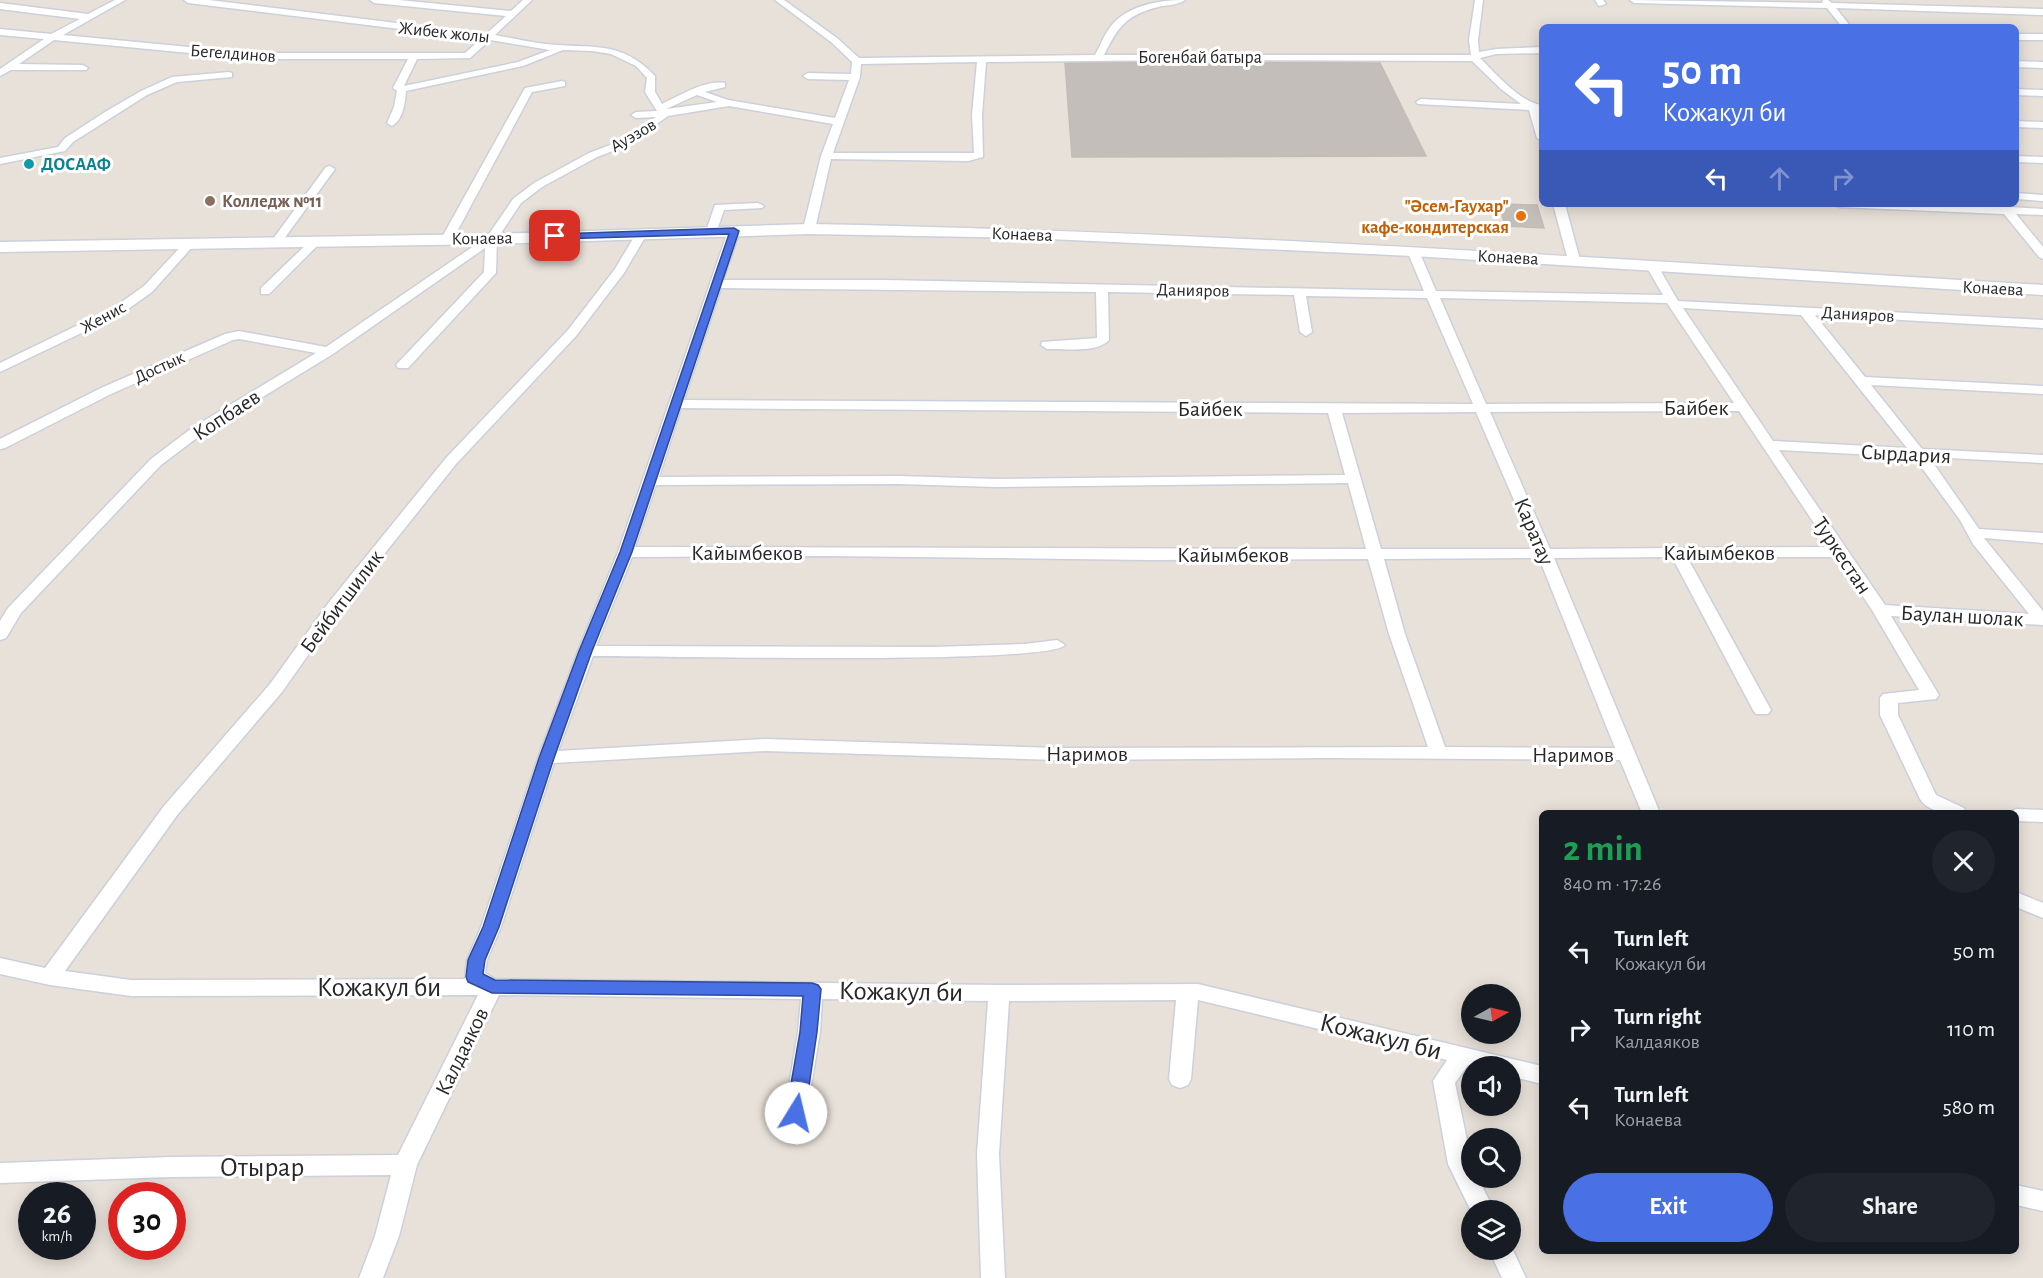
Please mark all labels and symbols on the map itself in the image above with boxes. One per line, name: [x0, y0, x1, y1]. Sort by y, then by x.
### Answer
street label: Жибек жолы: [397, 18, 491, 47]
street label: Бегелдинов: [189, 42, 276, 66]
street label: Богенбай батыра: [1138, 48, 1262, 67]
street label: Ауэзов: [607, 116, 660, 156]
place label: ДОСААФ: [41, 156, 111, 174]
marker: ДОСААФ: [22, 157, 36, 171]
place label: Колледж №11: [222, 193, 322, 211]
marker: Колледж №11: [203, 194, 217, 208]
place label: "Әсем-Гаухар" кафе-кондитерская: [1361, 198, 1509, 237]
marker: "Әсем-Гаухар" кафе-кондитерская: [1514, 209, 1528, 223]
pin: [529, 210, 580, 261]
street label: Конаева: [991, 225, 1053, 245]
street label: Конаева: [451, 229, 513, 249]
street label: Конаева: [1477, 247, 1539, 269]
street label: Конаева: [1962, 278, 2024, 300]
street label: Данияров: [1156, 281, 1230, 301]
street label: Женис: [78, 298, 129, 338]
street label: Данияров: [1821, 304, 1895, 326]
street label: Достык: [131, 348, 188, 387]
street label: Копбаев: [189, 385, 264, 445]
street label: Байбек: [1664, 397, 1729, 419]
street label: Байбек: [1178, 398, 1243, 420]
street label: Сырдария: [1860, 441, 1952, 467]
street label: Каратау: [1510, 495, 1558, 569]
street label: Туркестан: [1809, 513, 1876, 598]
street label: Кайымбеков: [691, 542, 803, 564]
street label: Кайымбеков: [1663, 542, 1775, 564]
street label: Кайымбеков: [1177, 544, 1289, 566]
street label: Бейбитшилик: [296, 546, 388, 657]
street label: Баулан шолак: [1900, 602, 2024, 630]
street label: Наримов: [1046, 743, 1128, 765]
street label: Наримов: [1532, 744, 1614, 766]
street label: Кожакул би: [317, 974, 441, 1002]
street label: Кожакул би: [838, 977, 964, 1007]
north arrow: [1461, 984, 1521, 1044]
street label: Калдаяков: [431, 1004, 492, 1099]
street label: Кожакул би: [1317, 1008, 1445, 1066]
position arrow: [764, 1081, 828, 1145]
street label: Отырар: [220, 1154, 304, 1181]
speed limit sign: 30: [108, 1182, 186, 1260]

